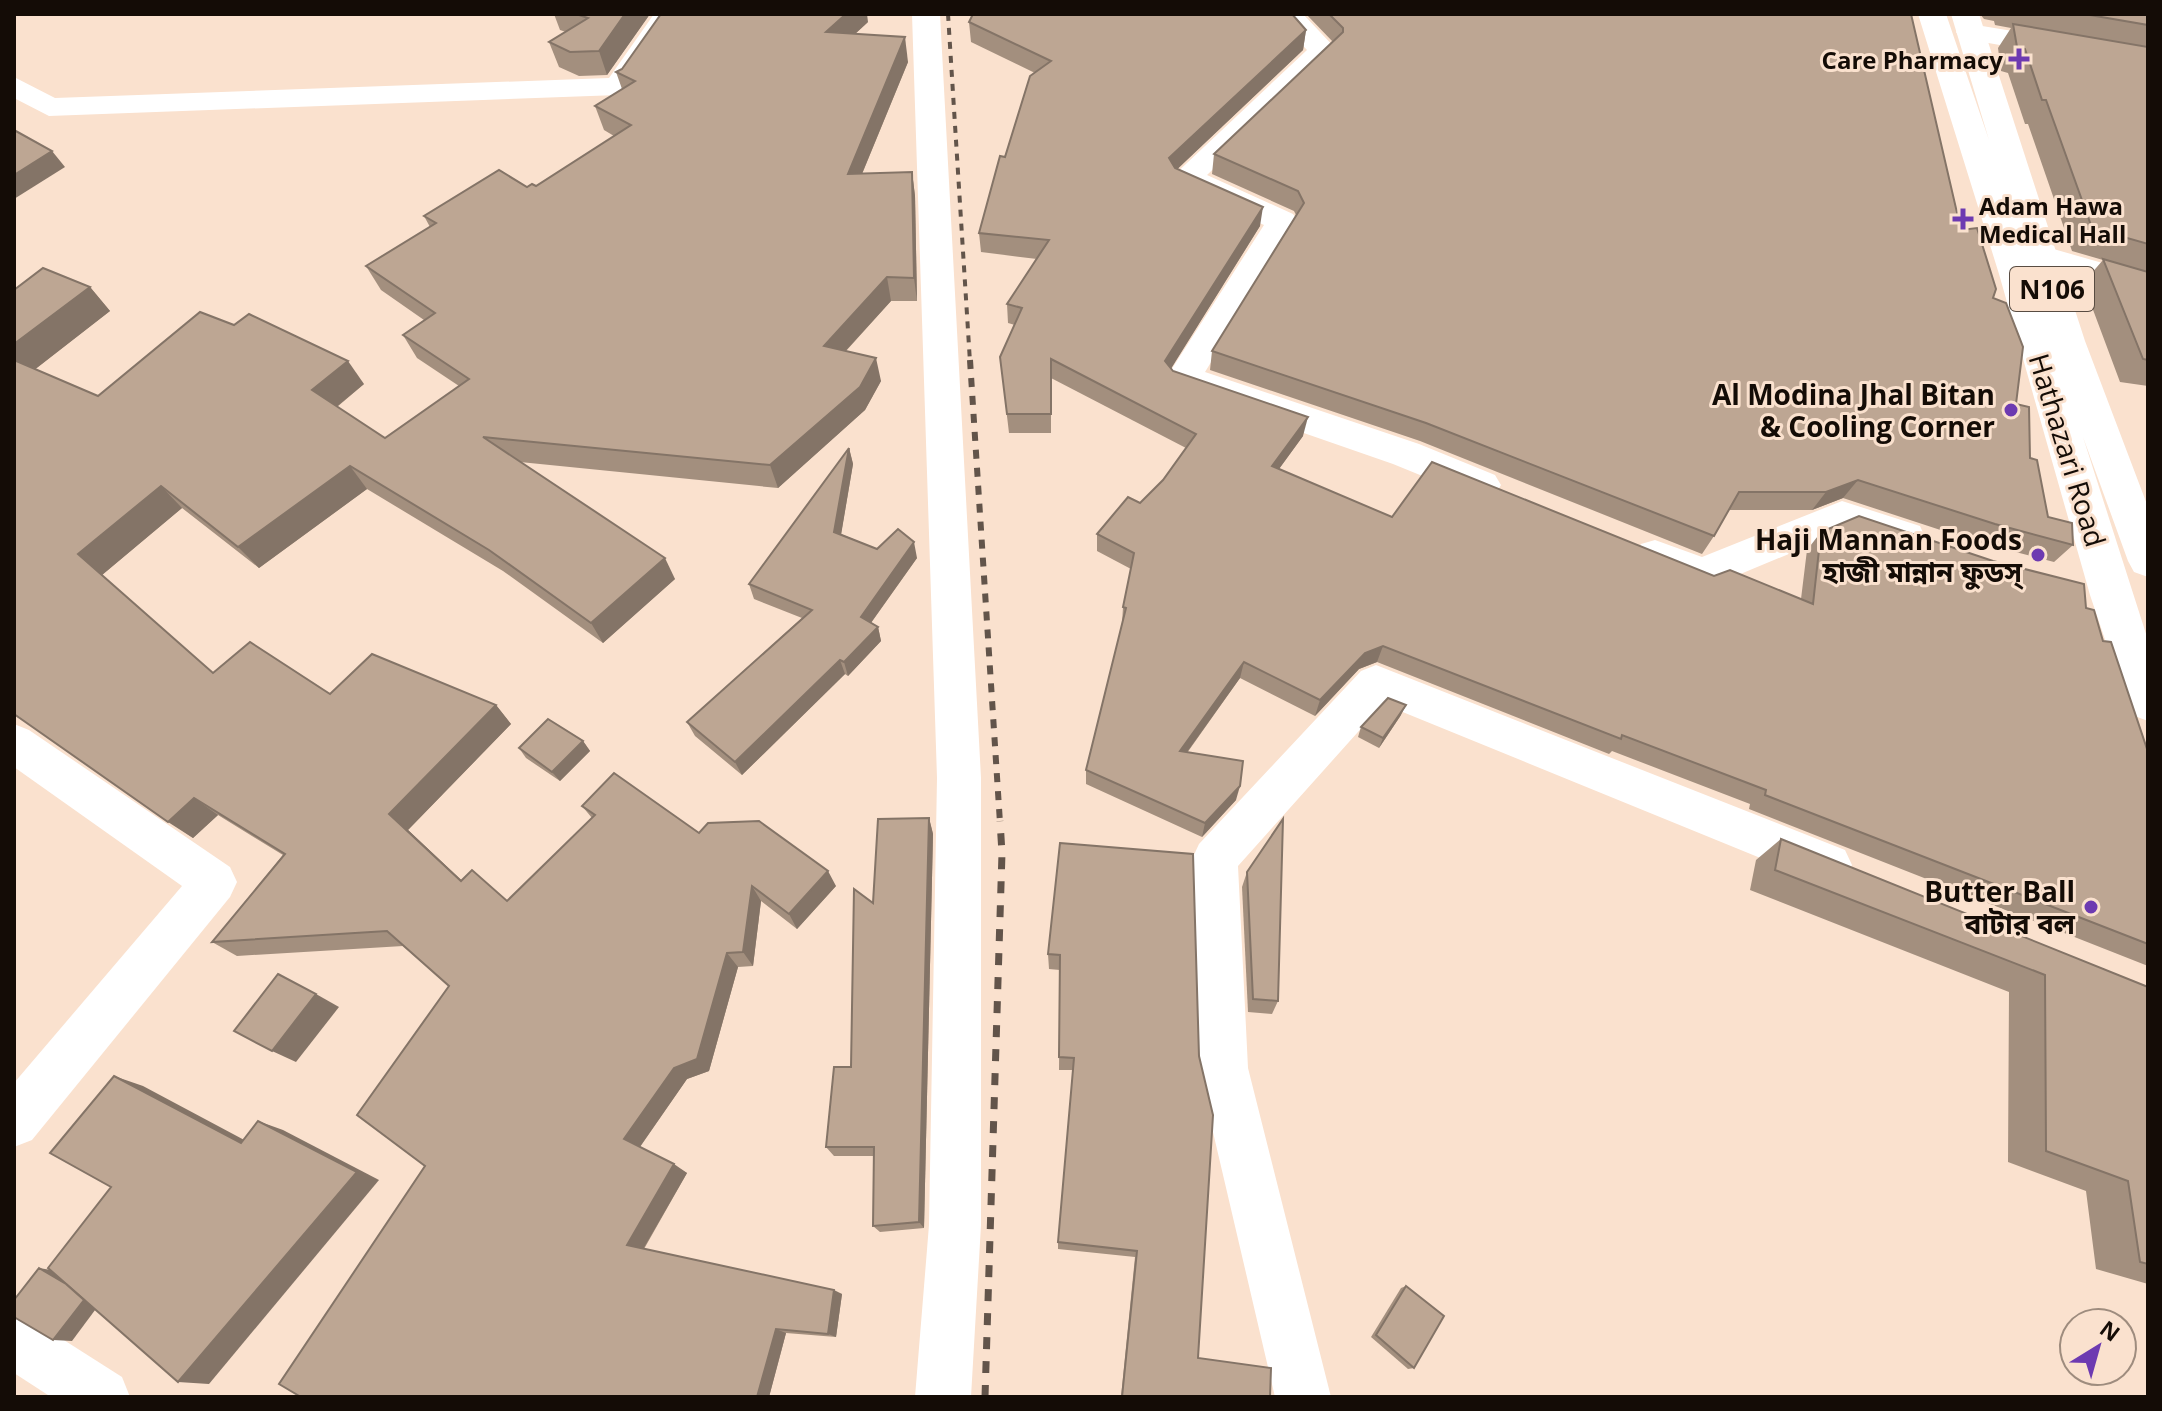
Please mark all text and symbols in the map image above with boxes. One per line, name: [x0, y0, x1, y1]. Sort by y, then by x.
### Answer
place label: Care Pharmacy: [1822, 43, 2003, 76]
marker: Care Pharmacy: [2010, 50, 2028, 68]
place label: Adam Hawa Medical Hall: [1979, 189, 2126, 250]
marker: Adam Hawa Medical Hall: [1954, 210, 1972, 228]
road number: N106: [2010, 267, 2094, 311]
street label: Hathazari Road: [2021, 349, 2115, 551]
place label: Al Modina Jhal Bitan & Cooling Corner: [1712, 375, 1995, 445]
marker: Al Modina Jhal Bitan & Cooling Corner: [2002, 401, 2020, 419]
place label: Haji Mannan Foods হাজী মান্নান ফুডস্: [1755, 520, 2024, 590]
marker: Haji Mannan Foods হাজী মান্নান ফুডস্: [2029, 546, 2047, 564]
place label: Butter Ball বাটার বল: [1924, 872, 2076, 942]
marker: Butter Ball বাটার বল: [2082, 898, 2100, 916]
north arrow: [2058, 1307, 2138, 1387]
text: N: [2094, 1313, 2127, 1348]

